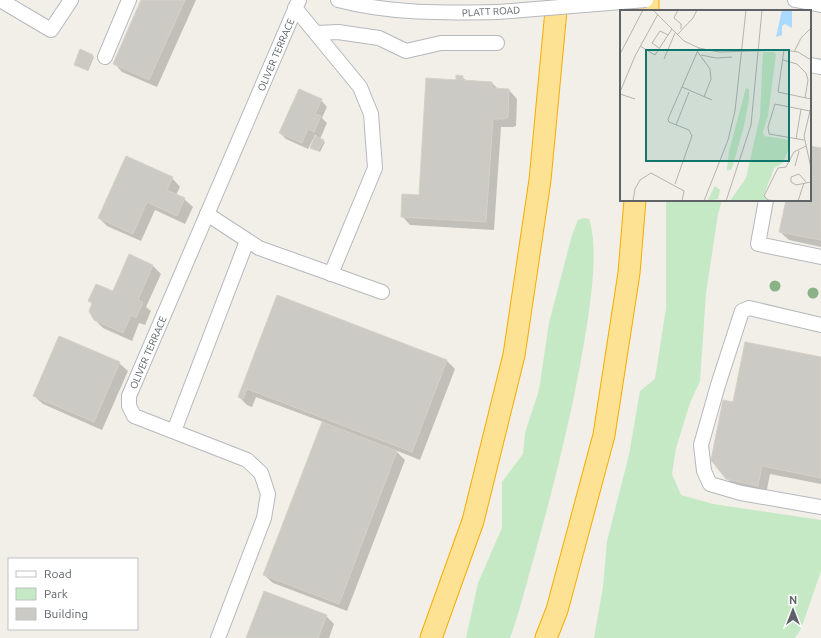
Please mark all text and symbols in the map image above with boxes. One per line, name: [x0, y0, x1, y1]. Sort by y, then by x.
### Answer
street label: PLATT ROAD: [462, 4, 520, 19]
inset map: [620, 10, 811, 201]
street label: OLIVER TERRACE: [256, 16, 297, 93]
street label: OLIVER TERRACE: [128, 314, 169, 391]
legend: [8, 558, 138, 630]
text: Road: [44, 567, 72, 580]
text: Park: [44, 587, 68, 600]
north arrow: [773, 590, 813, 630]
text: N: [789, 594, 797, 606]
text: Building: [44, 607, 88, 620]

